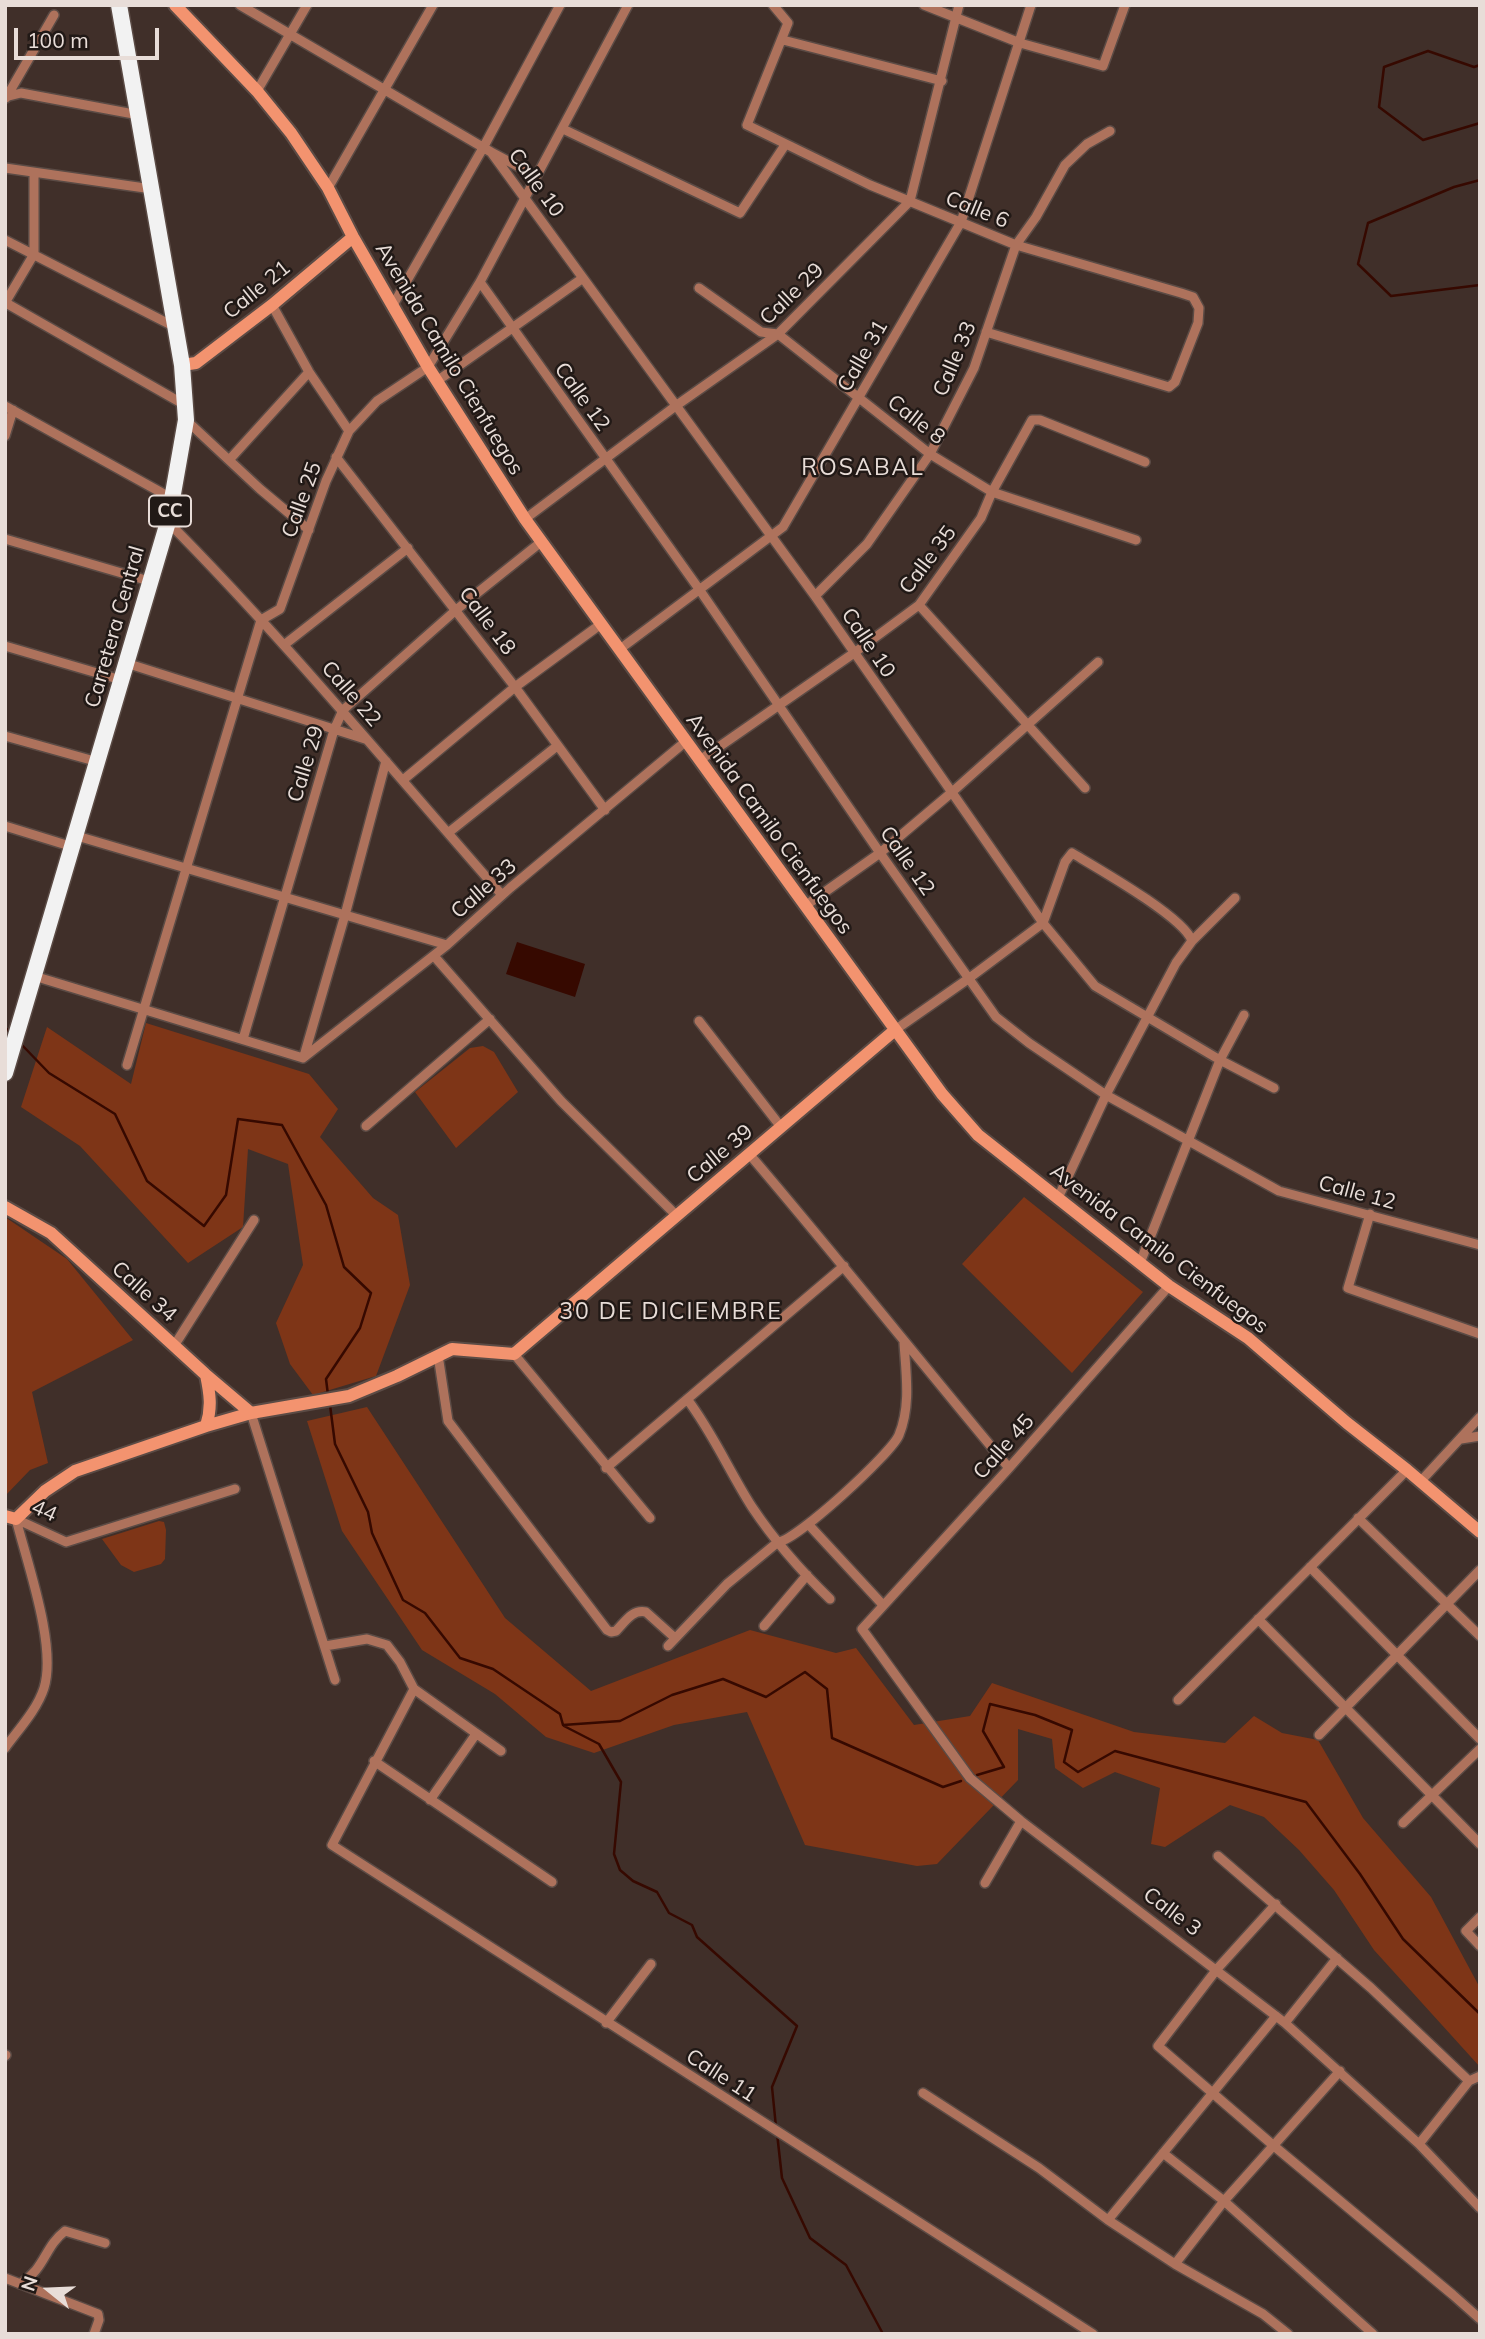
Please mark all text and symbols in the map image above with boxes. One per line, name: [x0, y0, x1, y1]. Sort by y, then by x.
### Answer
scale bar: [18, 14, 163, 58]
text: 100 m: [27, 27, 89, 53]
street label: Calle 10: [503, 144, 569, 222]
street label: Calle 6: [942, 186, 1012, 234]
street label: Avenida Camilo Cienfuegos: [370, 238, 528, 480]
street label: Calle 21: [218, 255, 296, 325]
street label: Calle 29: [755, 258, 829, 330]
street label: Calle 31: [832, 316, 894, 396]
street label: Calle 33: [928, 318, 982, 400]
street label: Calle 12: [549, 358, 615, 436]
street label: Calle 8: [882, 390, 950, 450]
district label: ROSABAL: [802, 454, 924, 482]
street label: Calle 25: [277, 459, 327, 541]
road number: CC: [149, 496, 191, 526]
street label: Calle 35: [894, 521, 962, 599]
street label: Carretera Central: [80, 543, 150, 711]
street label: Calle 18: [453, 582, 521, 660]
street label: Calle 10: [836, 603, 900, 683]
street label: Calle 22: [316, 656, 386, 732]
street label: Avenida Camilo Cienfuegos: [680, 709, 858, 939]
street label: Calle 29: [282, 723, 330, 805]
street label: Calle 12: [874, 822, 940, 900]
street label: Calle 33: [446, 854, 522, 924]
street label: Calle 39: [682, 1119, 758, 1189]
street label: Avenida Camilo Cienfuegos: [1045, 1159, 1273, 1339]
street label: Calle 12: [1316, 1171, 1398, 1215]
street label: Calle 34: [106, 1256, 182, 1328]
district label: 30 DE DICIEMBRE: [561, 1298, 781, 1326]
street label: Calle 45: [968, 1409, 1040, 1485]
street label: 44: [27, 1494, 61, 1528]
street label: Calle 3: [1138, 1882, 1206, 1942]
street label: Calle 11: [681, 2044, 761, 2108]
north arrow: [14, 2255, 84, 2325]
text: N: [15, 2273, 43, 2294]

